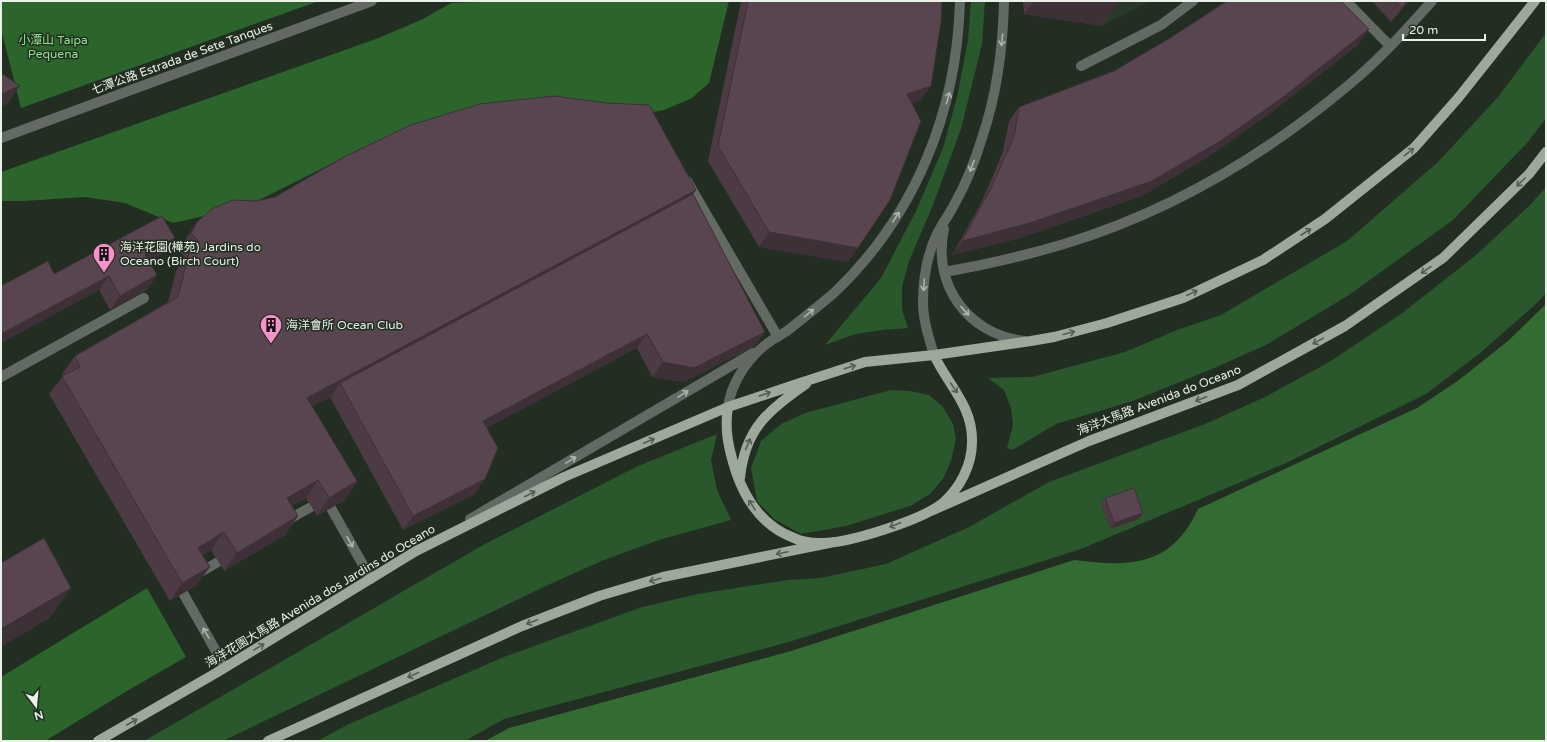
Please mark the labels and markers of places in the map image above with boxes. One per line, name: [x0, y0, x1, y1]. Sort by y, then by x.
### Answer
place label: 海洋花園(樺苑) Jardins do Oceano (Birch Court): [120, 240, 261, 268]
building icon: 海洋花園(樺苑) Jardins do Oceano (Birch Court): [91, 241, 117, 274]
building icon: 海洋會所 Ocean Club: [258, 312, 284, 345]
place label: 海洋會所 Ocean Club: [286, 318, 403, 332]

